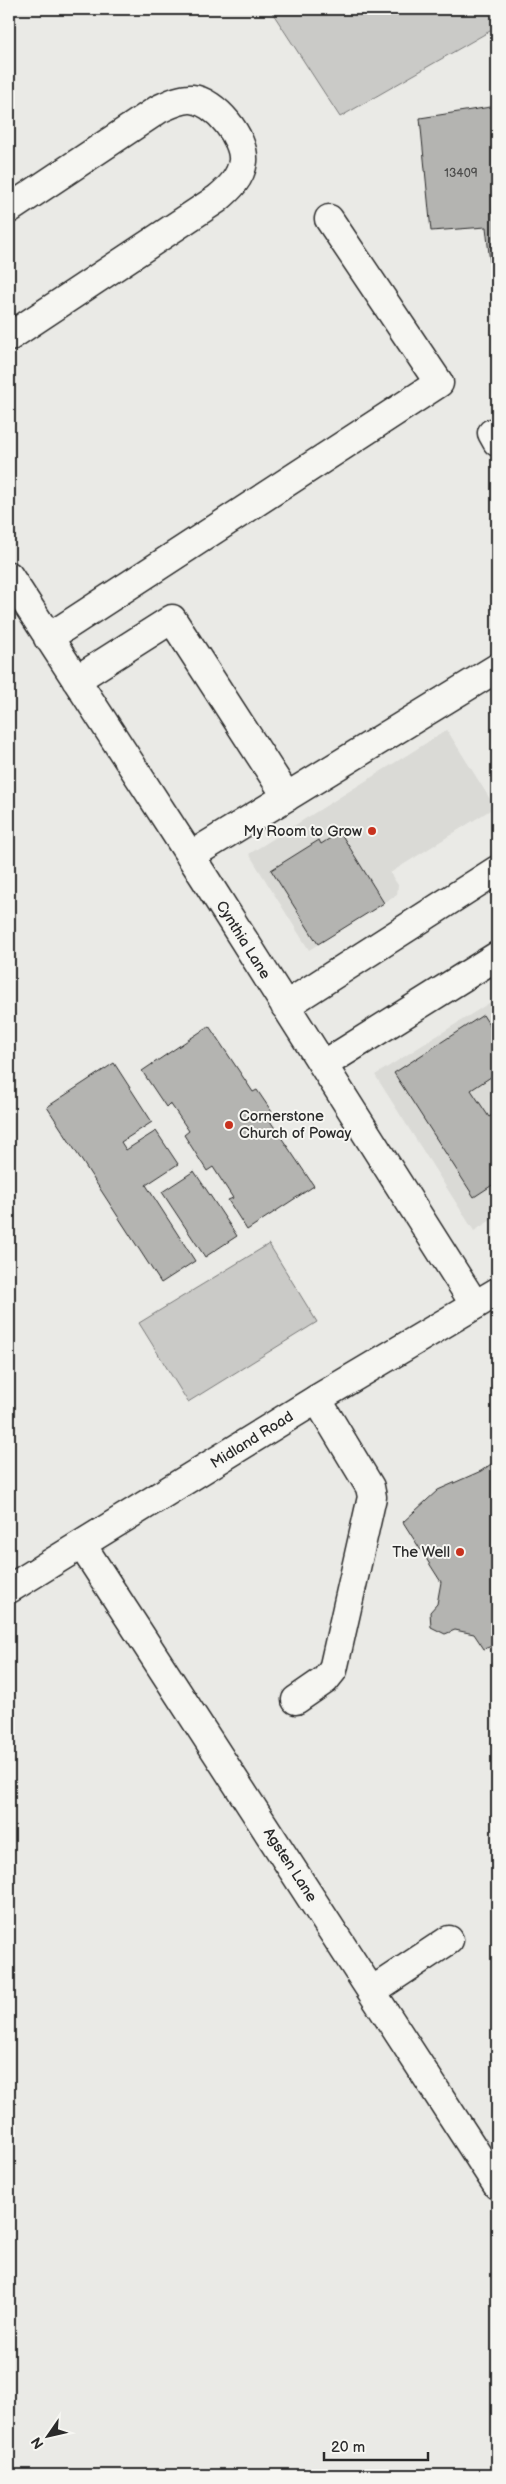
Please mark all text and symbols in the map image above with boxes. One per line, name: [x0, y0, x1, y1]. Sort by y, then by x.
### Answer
house number: 13409: [444, 166, 478, 181]
place label: My Room to Grow: [243, 822, 362, 841]
marker: My Room to Grow: [366, 825, 378, 837]
street label: Cynthia Lane: [211, 897, 275, 983]
place label: Cornerstone Church of Poway: [239, 1107, 352, 1143]
marker: Cornerstone Church of Poway: [223, 1119, 235, 1131]
street label: Midland Road: [207, 1407, 297, 1473]
place label: The Well: [392, 1543, 450, 1562]
marker: The Well: [454, 1546, 466, 1558]
street label: Agsten Lane: [259, 1824, 321, 1906]
north arrow: [22, 2412, 72, 2462]
scale bar: [324, 2429, 427, 2461]
text: N: [28, 2434, 48, 2452]
text: 20 m: [331, 2438, 365, 2457]

